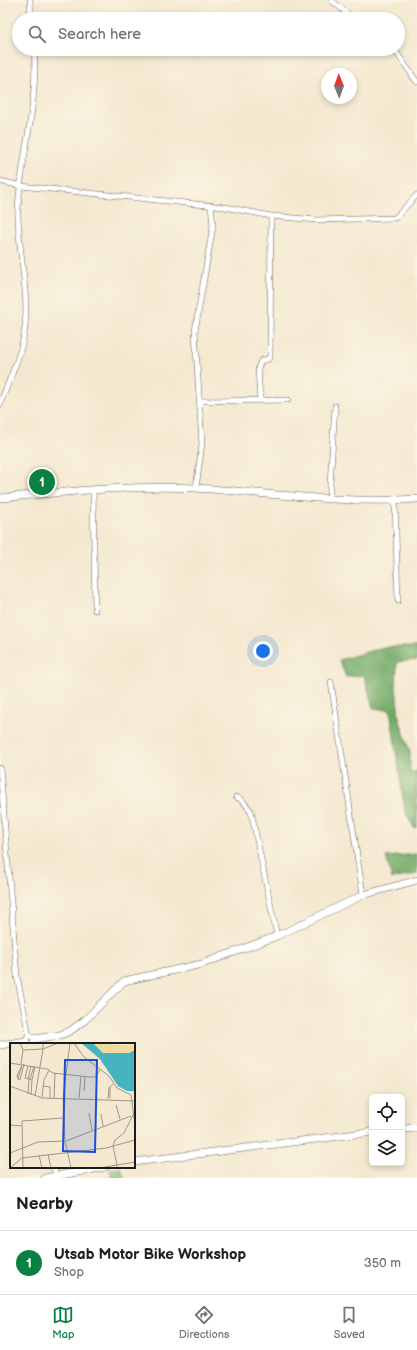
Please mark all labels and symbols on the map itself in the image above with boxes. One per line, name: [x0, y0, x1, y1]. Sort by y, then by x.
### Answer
north arrow: [321, 68, 357, 104]
pin: 1: [29, 467, 55, 497]
your location: [253, 641, 273, 661]
inset map: [10, 1043, 135, 1168]

